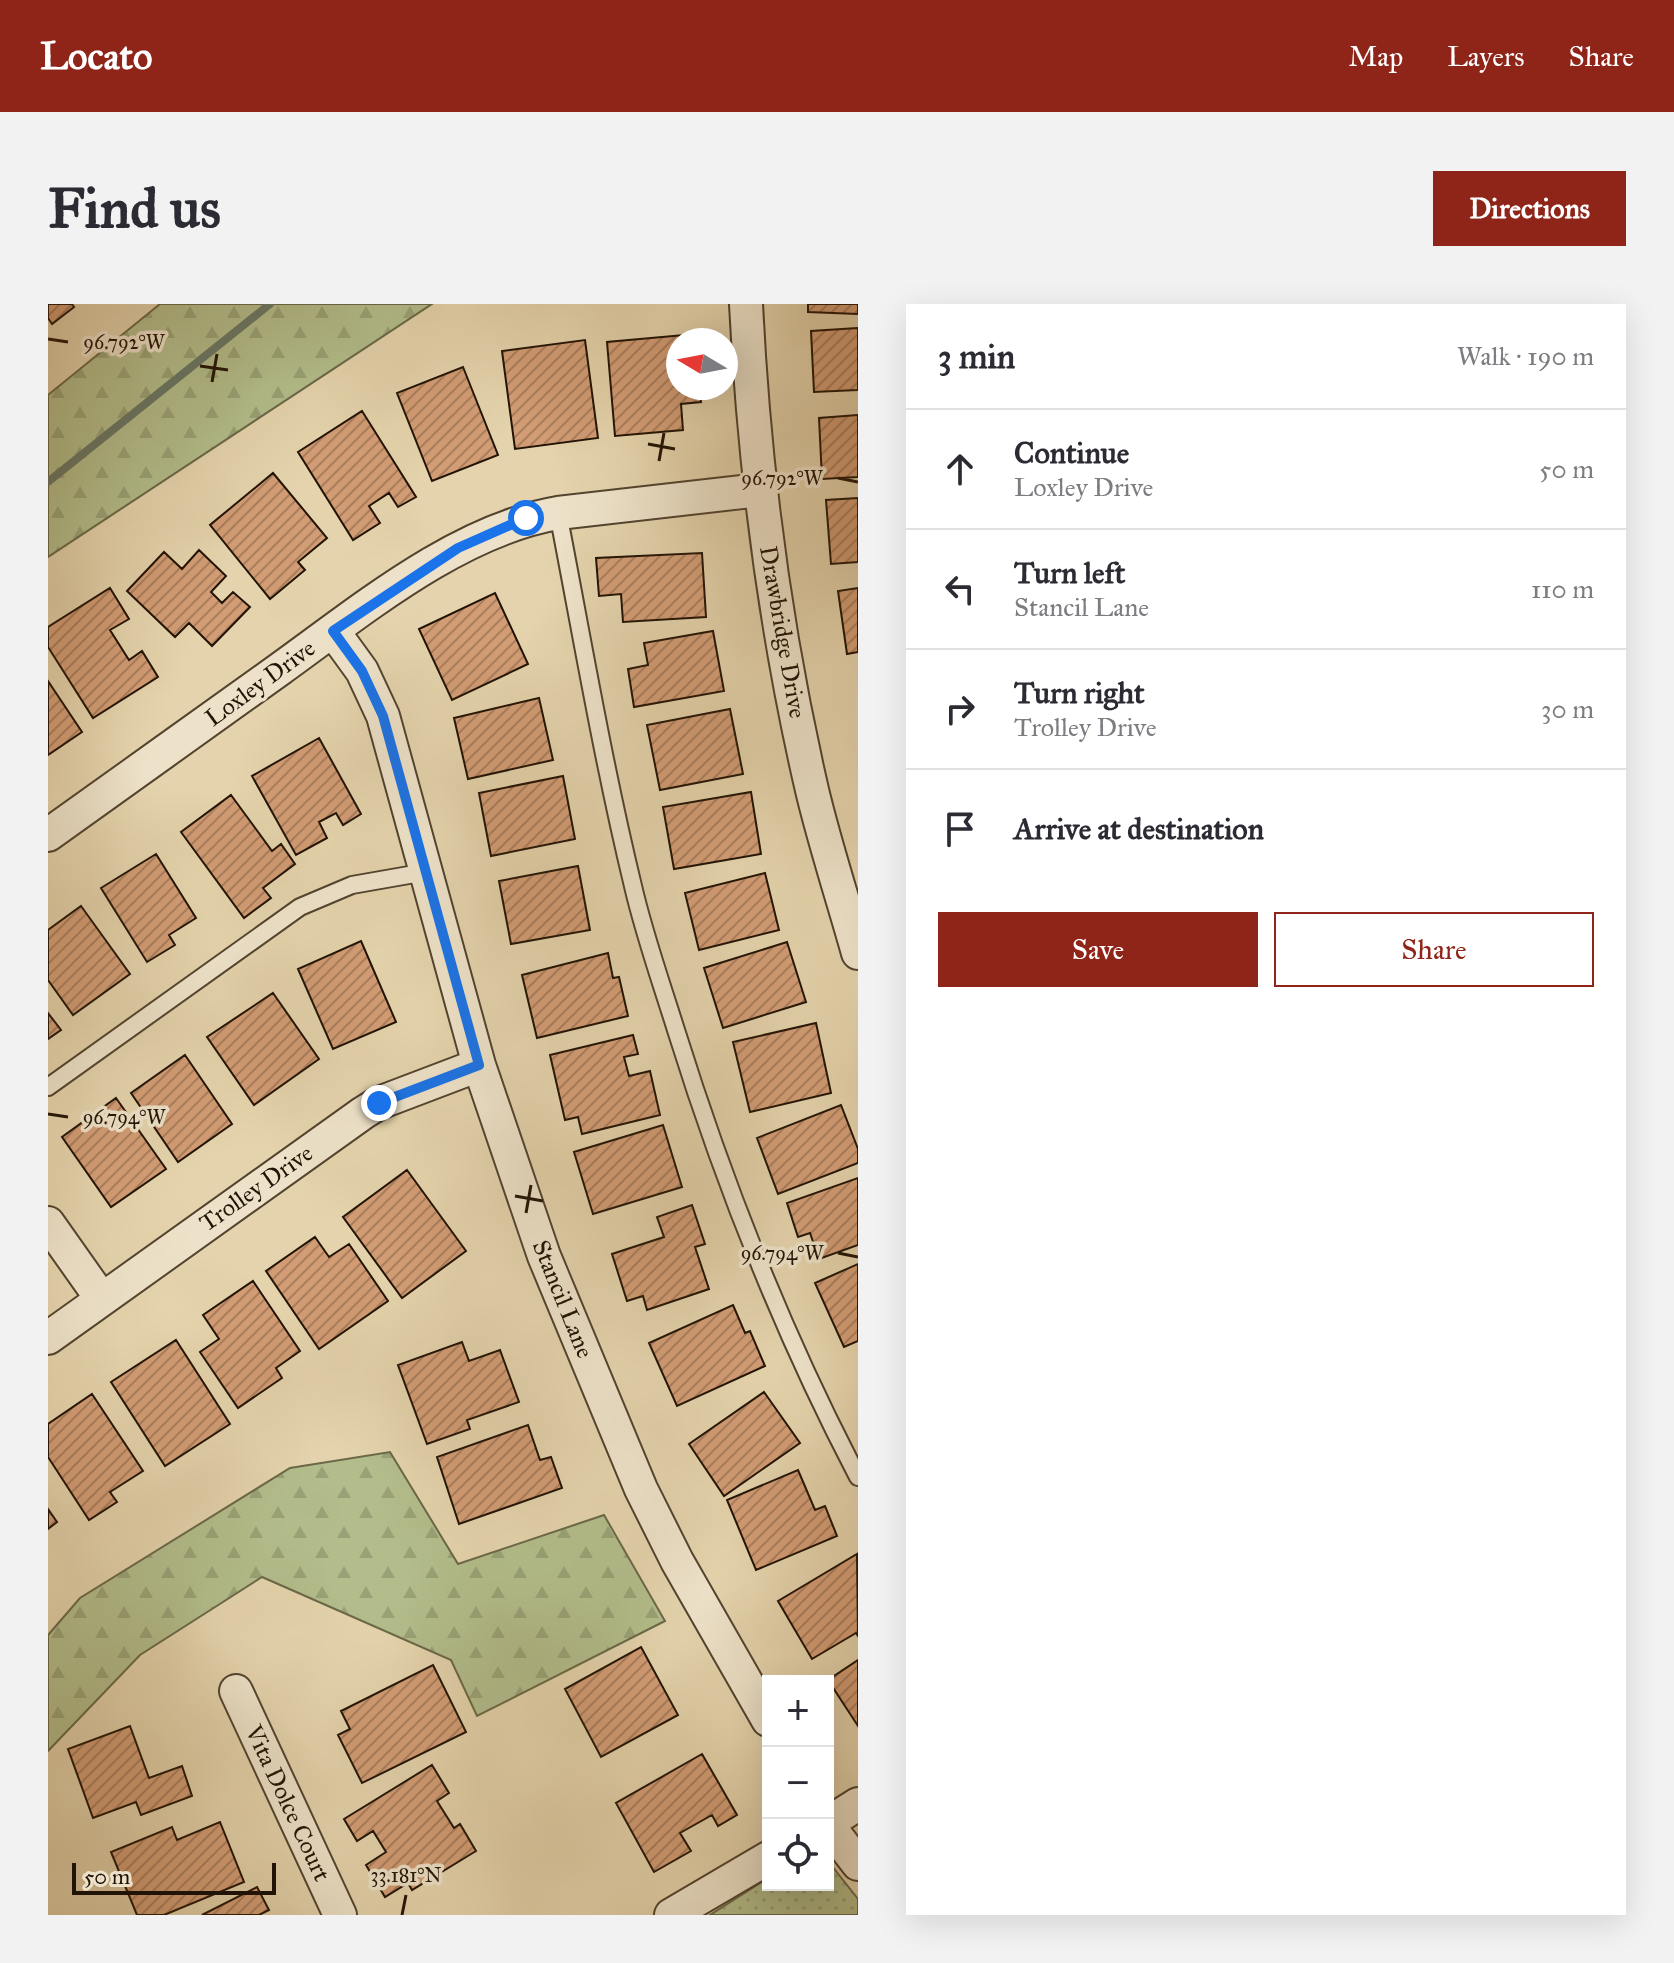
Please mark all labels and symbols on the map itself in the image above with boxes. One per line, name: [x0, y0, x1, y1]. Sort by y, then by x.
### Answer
north arrow: [666, 328, 738, 400]
text: 96.792°W: [83, 330, 166, 354]
text: 96.792°W: [741, 466, 824, 490]
route start: [508, 500, 544, 536]
street label: Drawbridge Drive: [753, 543, 813, 721]
street label: Loxley Drive: [199, 633, 321, 733]
route end: [361, 1085, 397, 1121]
text: 96.794°W: [83, 1105, 166, 1129]
street label: Trolley Drive: [194, 1138, 318, 1238]
street label: Stancil Lane: [526, 1236, 600, 1362]
text: 96.794°W: [741, 1241, 824, 1265]
street label: Vita Dolce Court: [238, 1719, 337, 1886]
scale bar: [72, 1859, 276, 1895]
text: 33.181°N: [371, 1863, 441, 1887]

